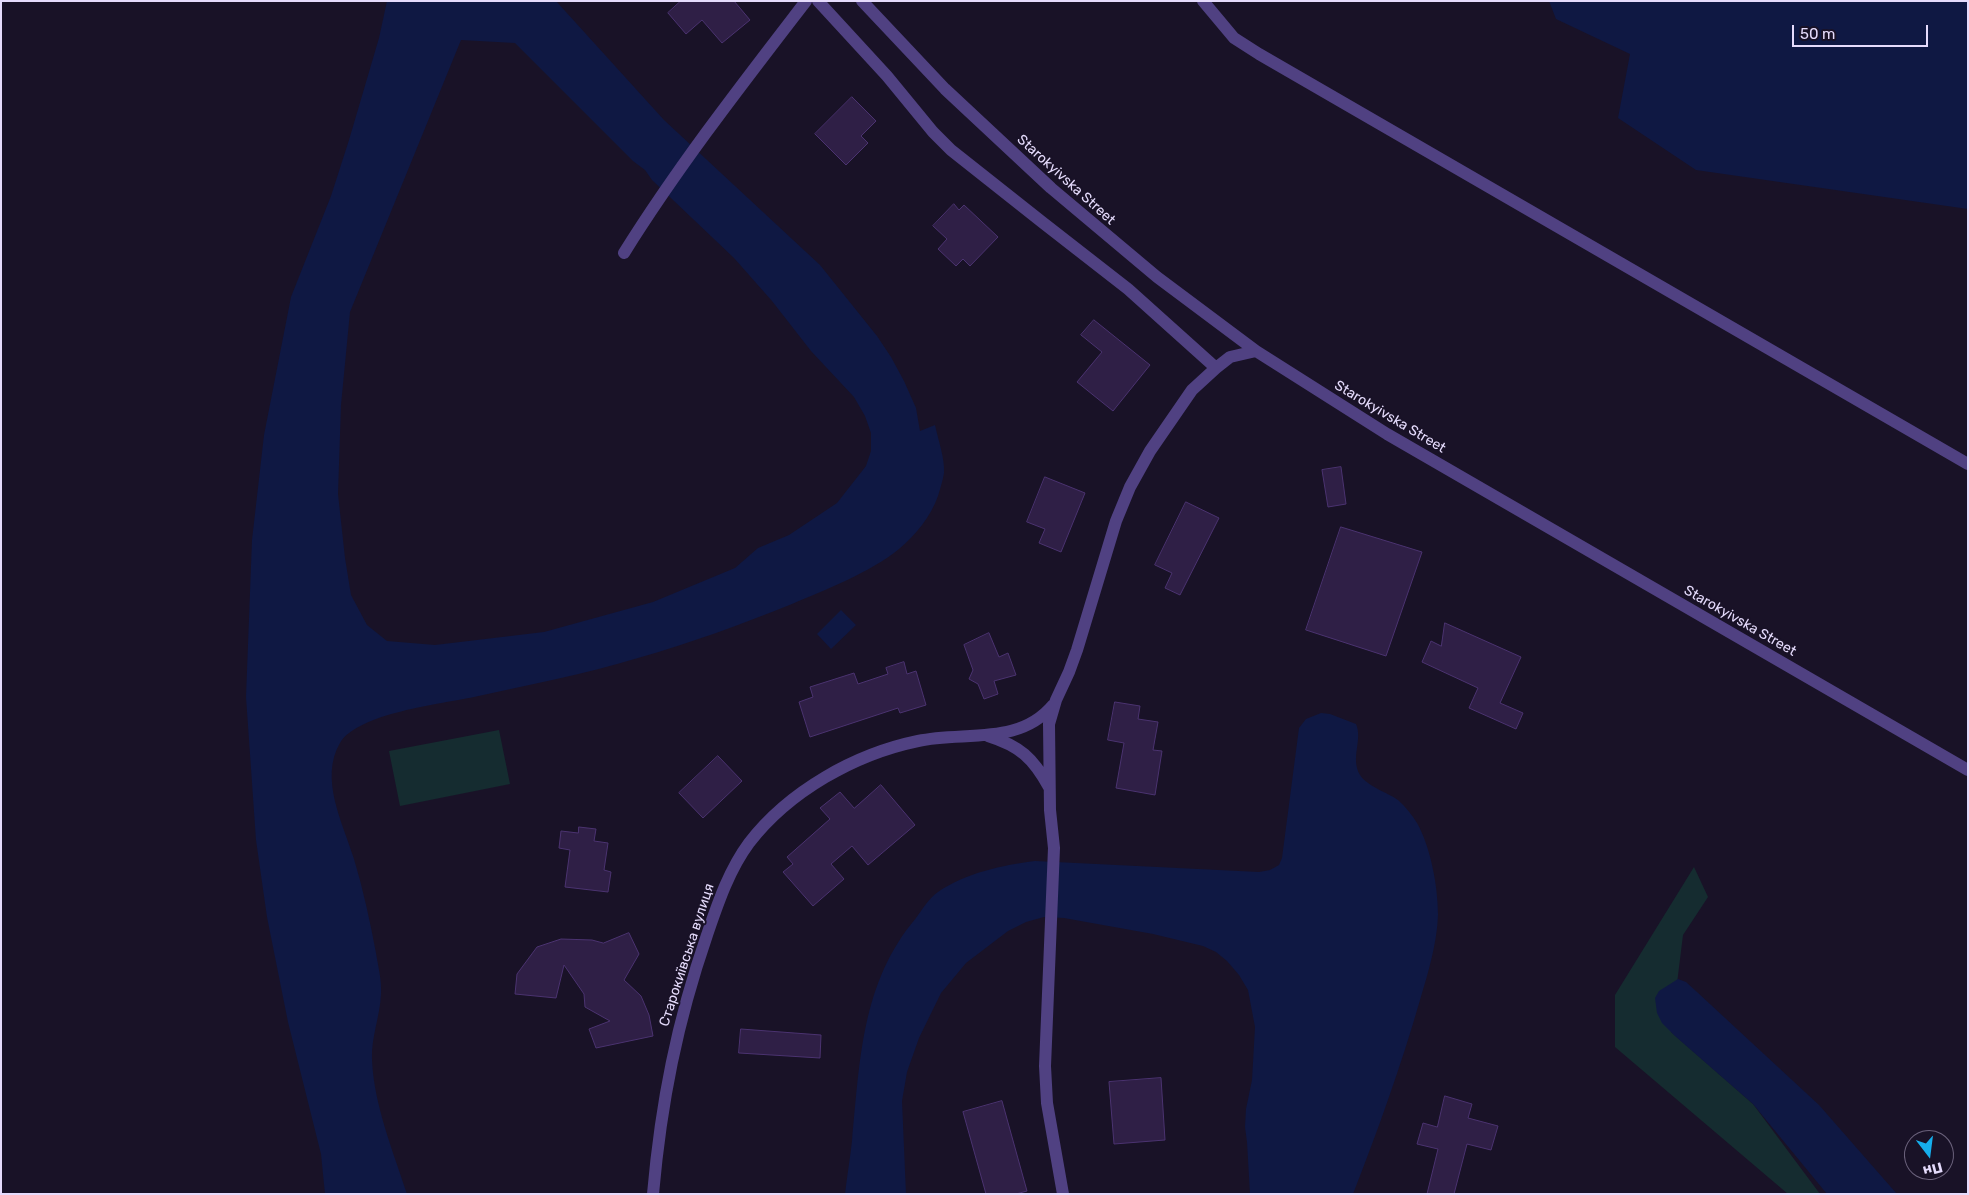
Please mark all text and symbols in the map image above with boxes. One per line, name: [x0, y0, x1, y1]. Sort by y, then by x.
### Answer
scale bar: [1794, 15, 1930, 47]
text: 50 m: [1800, 25, 1835, 43]
street label: Starokyivska Street: [1013, 131, 1119, 229]
street label: Starokyivska Street: [1331, 377, 1449, 457]
street label: Starokyivska Street: [1681, 582, 1799, 660]
street label: Старокиївська вулиця: [656, 881, 718, 1029]
north arrow: [1904, 1130, 1954, 1180]
text: Пн: [1921, 1158, 1944, 1180]

